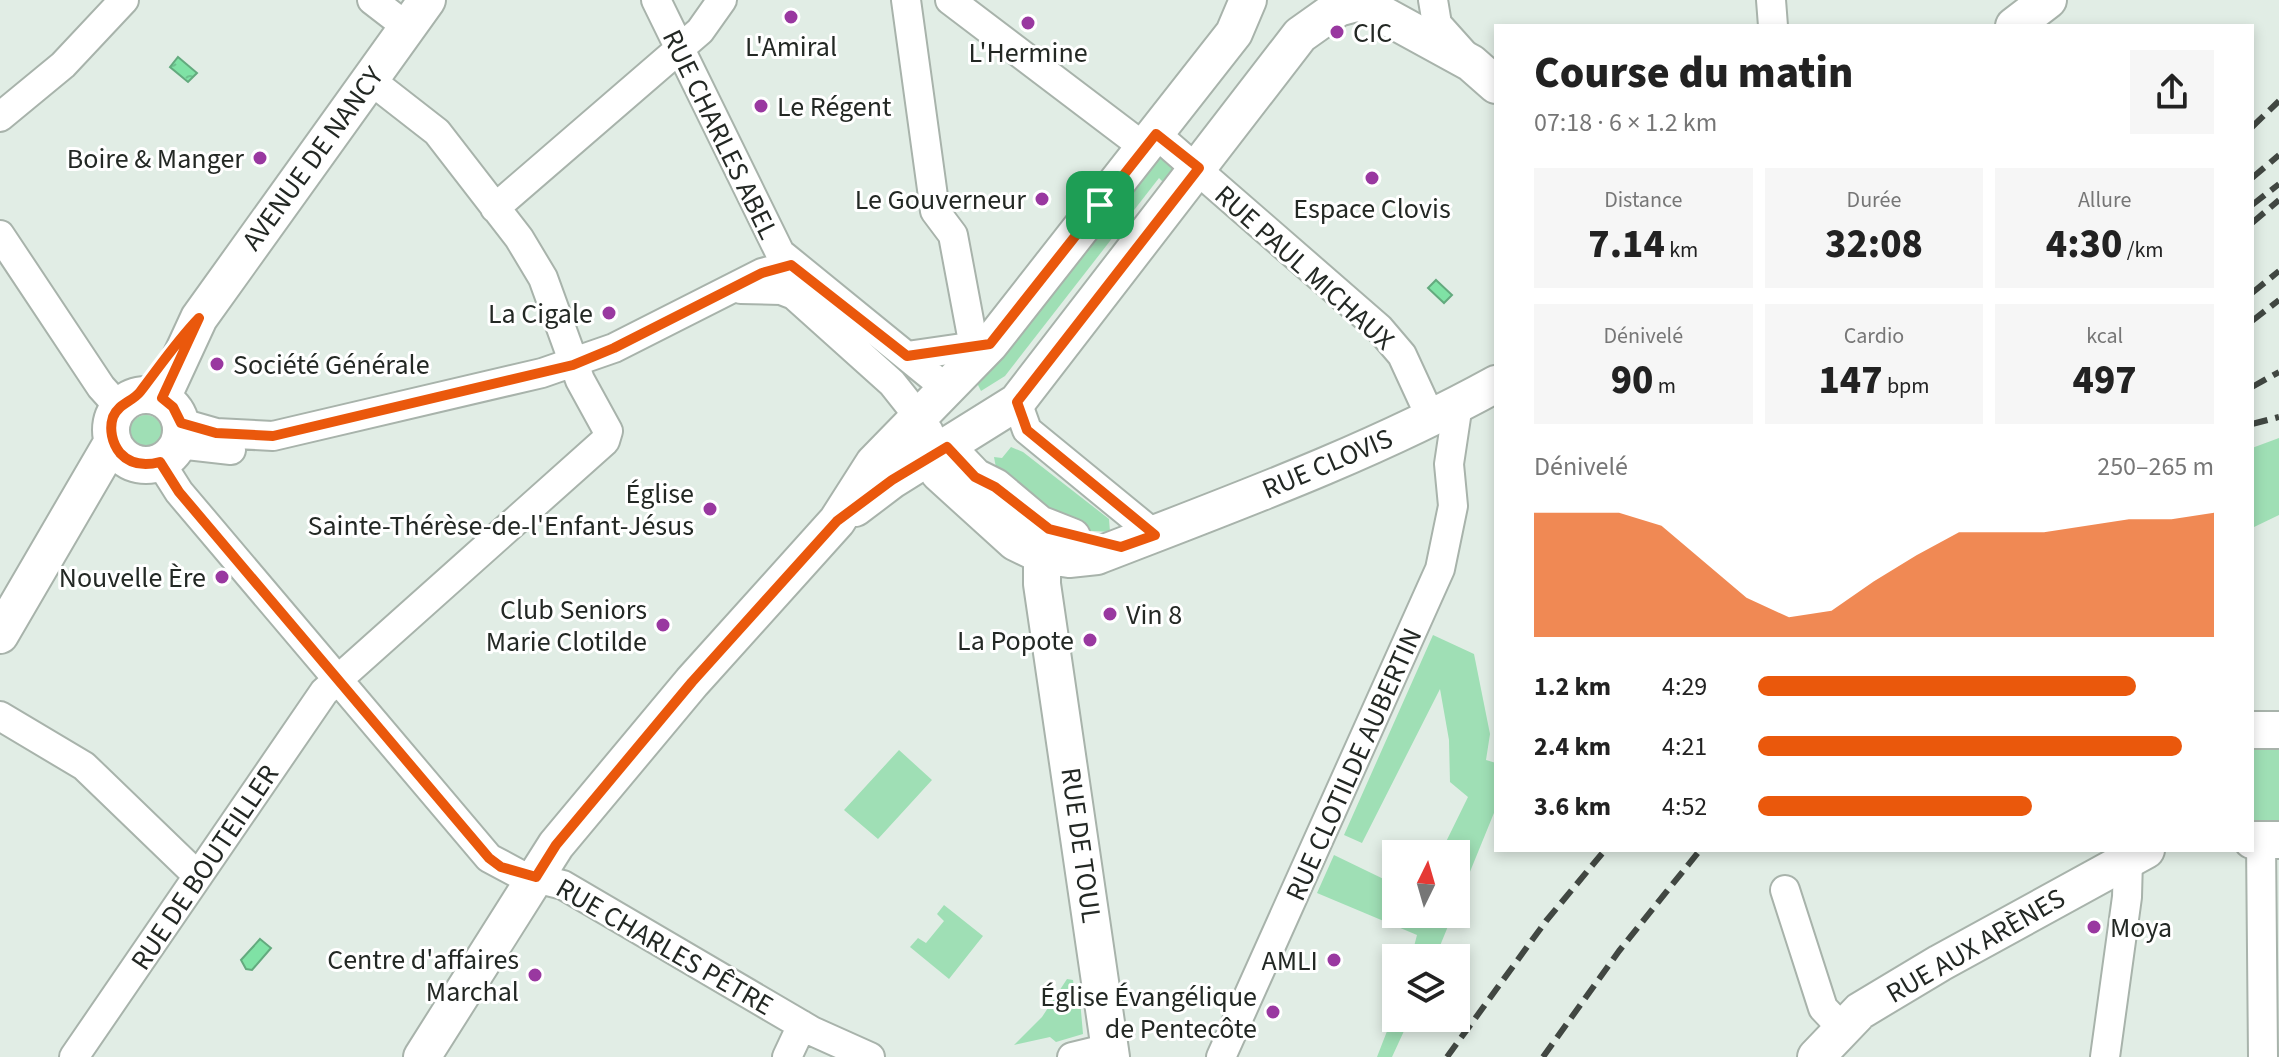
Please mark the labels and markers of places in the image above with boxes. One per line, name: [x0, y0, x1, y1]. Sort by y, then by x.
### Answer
marker: L'Amiral: [782, 8, 800, 26]
place label: CIC: [1353, 13, 1392, 53]
marker: L'Hermine: [1019, 14, 1037, 32]
marker: CIC: [1328, 23, 1346, 41]
place label: L'Amiral: [745, 27, 837, 67]
place label: L'Hermine: [968, 33, 1088, 73]
place label: Le Régent: [777, 87, 892, 127]
marker: Le Régent: [752, 97, 770, 115]
place label: Boire & Manger: [67, 139, 244, 179]
marker: Boire & Manger: [251, 149, 269, 167]
marker: Espace Clovis: [1363, 169, 1381, 187]
pin: [1066, 171, 1134, 239]
place label: Le Gouverneur: [855, 180, 1026, 220]
place label: Espace Clovis: [1293, 189, 1451, 229]
marker: Le Gouverneur: [1033, 190, 1051, 208]
place label: La Cigale: [488, 294, 593, 334]
marker: La Cigale: [600, 304, 618, 322]
place label: Société Générale: [233, 345, 430, 385]
marker: Société Générale: [208, 355, 226, 373]
place label: Église Sainte-Thérèse-de-l'Enfant-Jésus: [308, 474, 694, 546]
marker: Église Sainte-Thérèse-de-l'Enfant-Jésus: [701, 500, 719, 518]
place label: Nouvelle Ère: [59, 558, 206, 598]
marker: Nouvelle Ère: [213, 568, 231, 586]
place label: Club Seniors Marie Clotilde: [486, 590, 647, 662]
place label: Vin 8: [1126, 595, 1182, 635]
marker: Vin 8: [1101, 605, 1119, 623]
marker: Club Seniors Marie Clotilde: [654, 616, 672, 634]
place label: La Popote: [957, 621, 1074, 661]
marker: La Popote: [1081, 631, 1099, 649]
place label: Moya: [2110, 908, 2172, 948]
marker: Moya: [2085, 918, 2103, 936]
place label: Centre d'affaires Marchal: [327, 940, 519, 1012]
place label: AMLI: [1261, 941, 1318, 981]
marker: AMLI: [1325, 951, 1343, 969]
marker: Centre d'affaires Marchal: [526, 966, 544, 984]
place label: Église Évangélique de Pentecôte: [1040, 977, 1257, 1049]
marker: Église Évangélique de Pentecôte: [1264, 1003, 1282, 1021]

